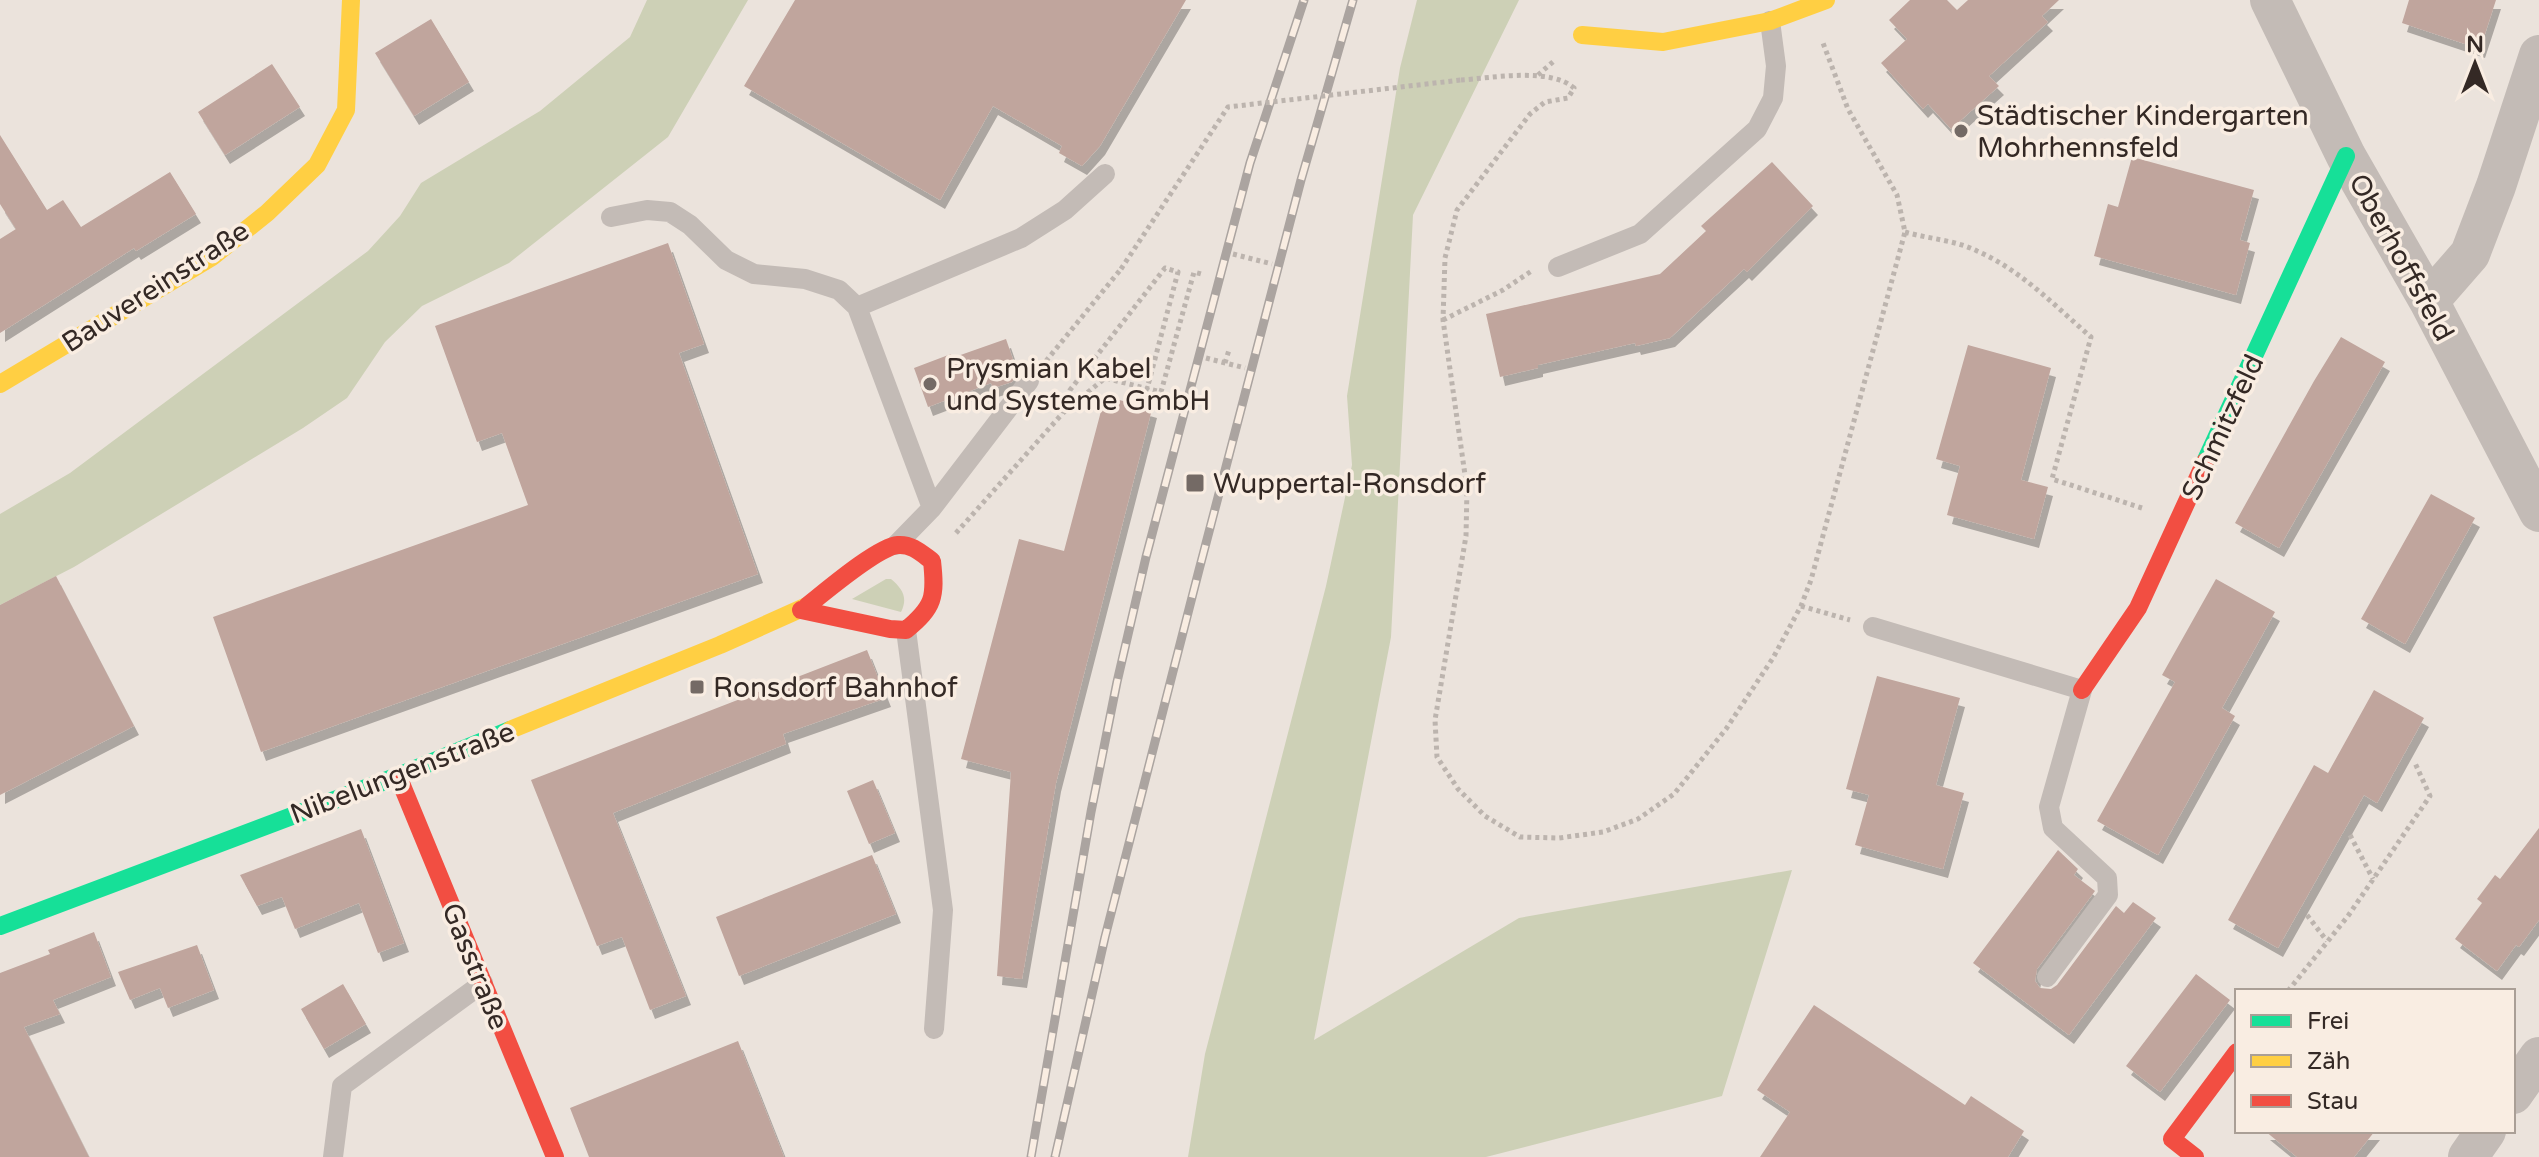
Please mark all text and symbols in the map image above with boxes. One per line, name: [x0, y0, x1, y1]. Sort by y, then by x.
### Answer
north arrow: [2435, 24, 2515, 104]
text: N: [2466, 32, 2484, 58]
place label: Städtischer Kindergarten Mohrhennsfeld: [1977, 99, 2309, 165]
marker: Städtischer Kindergarten Mohrhennsfeld: [1952, 122, 1970, 140]
street label: Oberhoffsfeld: [2341, 168, 2461, 347]
street label: Bauvereinstraße: [56, 214, 255, 360]
street label: Schmitzfeld: [2174, 349, 2271, 506]
place label: Prysmian Kabel und Systeme GmbH: [946, 352, 1210, 418]
marker: Prysmian Kabel und Systeme GmbH: [921, 375, 939, 393]
place label: Wuppertal-Ronsdorf: [1213, 467, 1486, 501]
marker: Wuppertal-Ronsdorf: [1184, 472, 1206, 494]
place label: Ronsdorf Bahnhof: [713, 671, 958, 705]
marker: Ronsdorf Bahnhof: [688, 678, 706, 696]
street label: Nibelungenstraße: [285, 714, 519, 831]
street label: Gasstraße: [434, 898, 516, 1035]
legend: [2235, 989, 2515, 1133]
text: Frei: [2307, 1007, 2349, 1036]
text: Zäh: [2307, 1047, 2350, 1076]
text: Stau: [2307, 1087, 2358, 1116]

